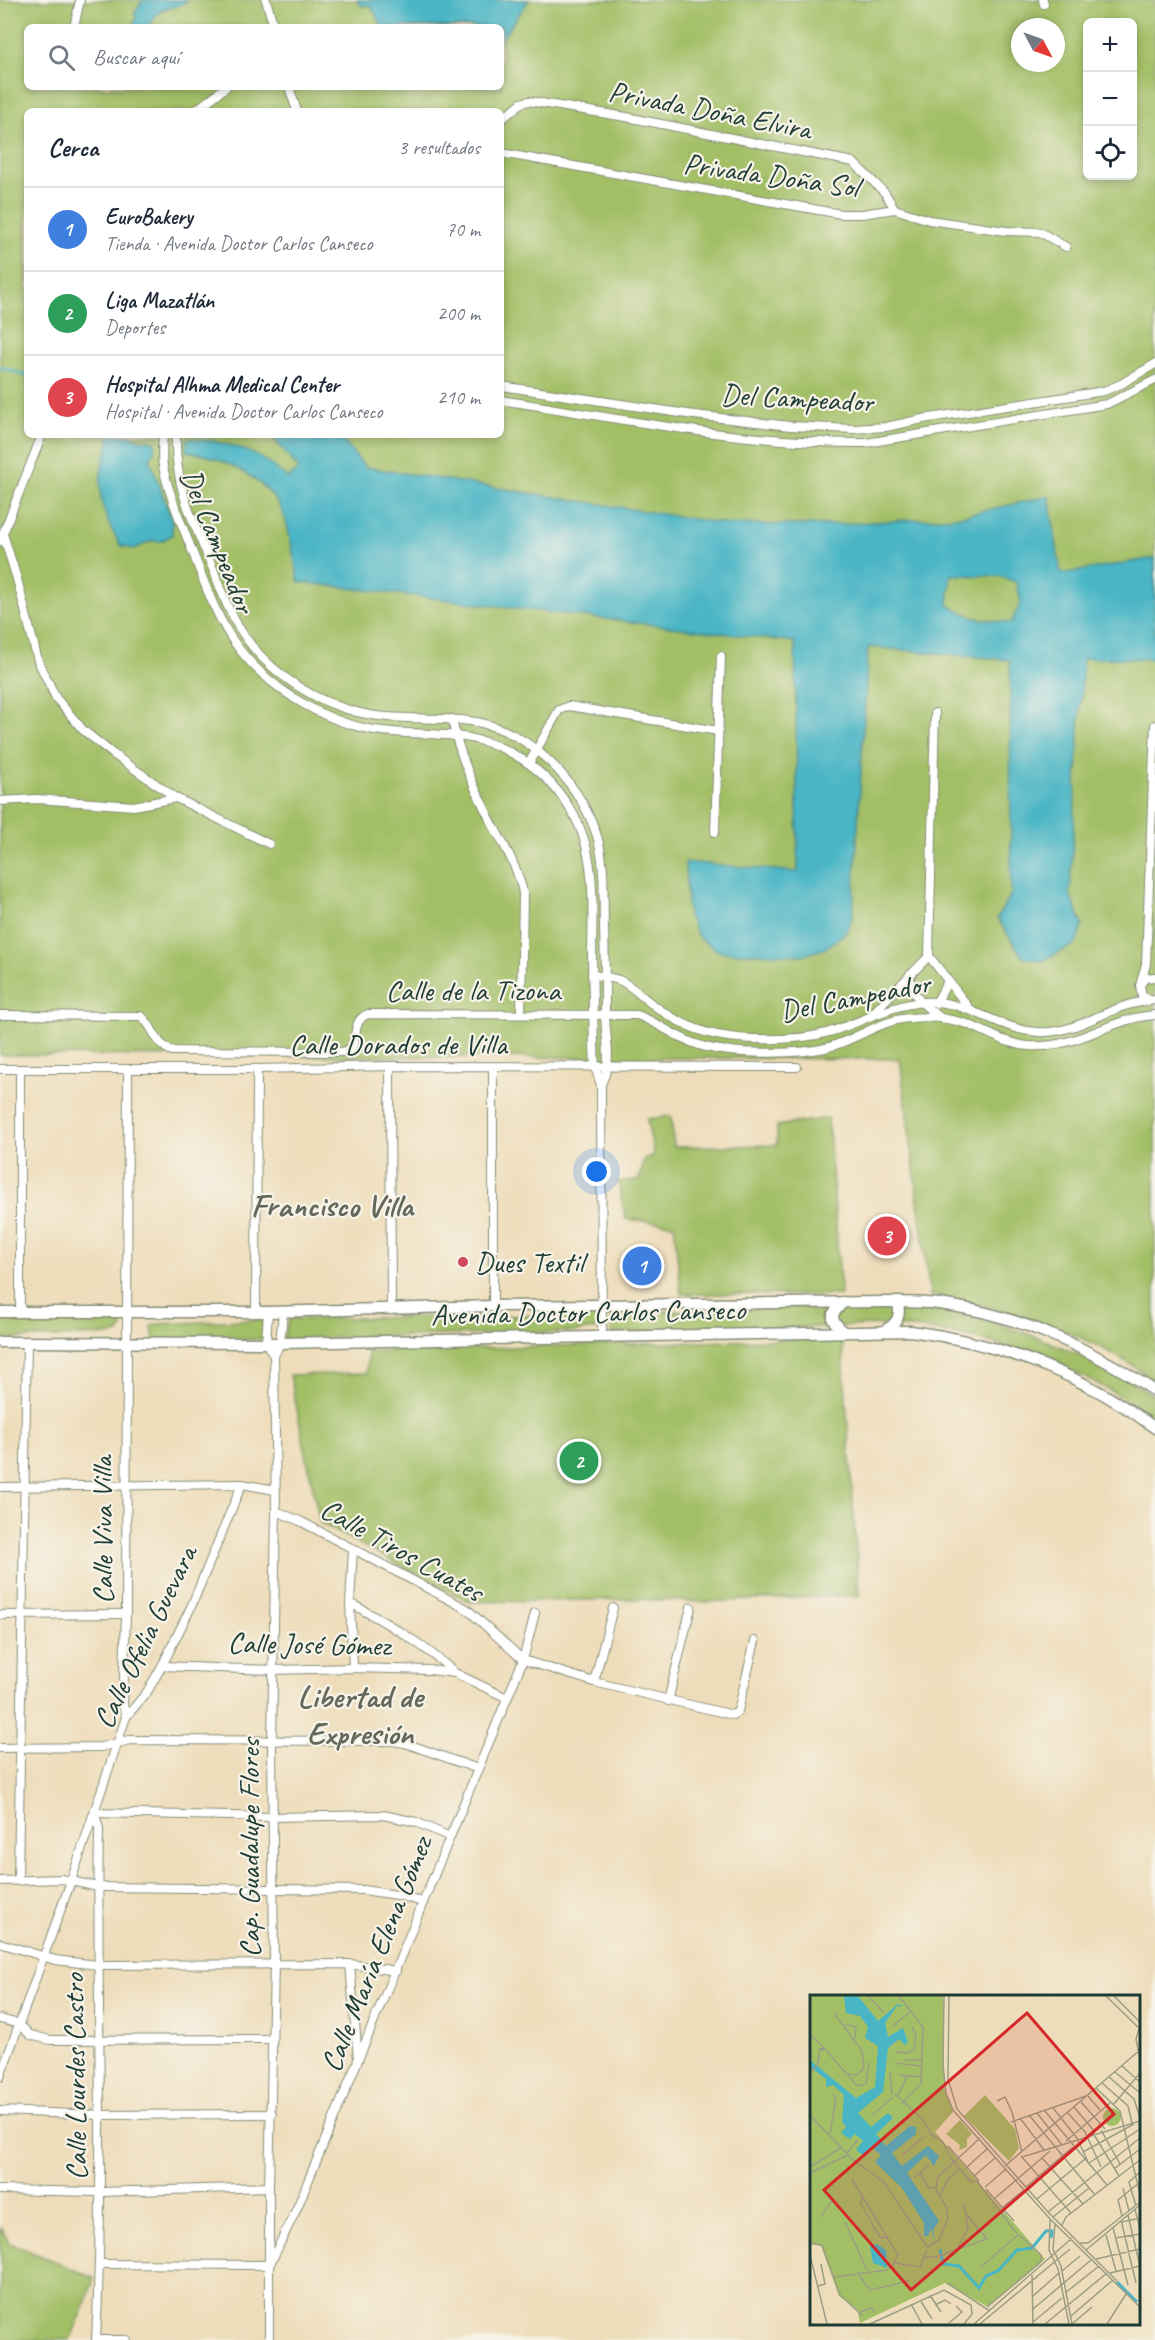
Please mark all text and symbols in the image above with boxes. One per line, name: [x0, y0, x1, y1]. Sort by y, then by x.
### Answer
north arrow: [1011, 18, 1065, 72]
map controls: [1083, 18, 1137, 180]
button: +: [1083, 18, 1137, 72]
search box: [24, 24, 504, 90]
icon: search: [45, 41, 78, 74]
text: Buscar aquí: [93, 43, 179, 71]
street label: Privada Doña Elvira: [606, 72, 817, 149]
button: −: [1083, 72, 1137, 126]
button: locate: [1083, 126, 1137, 180]
text: Cerca: [48, 131, 98, 164]
text: 3 resultados: [398, 135, 480, 160]
street label: Privada Doña Sol: [681, 144, 866, 207]
text: EuroBakery: [105, 203, 193, 231]
text: 1: [63, 217, 72, 242]
text: 70 m: [446, 217, 480, 242]
text: Tienda · Avenida Doctor Carlos Canseco: [105, 231, 372, 256]
text: Liga Mazatlán: [105, 287, 214, 315]
text: 2: [63, 301, 72, 326]
text: 200 m: [437, 301, 480, 326]
text: Deportes: [105, 315, 165, 340]
text: Hospital Alhma Medical Center: [105, 371, 339, 399]
street label: Del Campeador: [720, 375, 876, 421]
text: 3: [63, 385, 72, 410]
text: 210 m: [437, 385, 480, 410]
text: Hospital · Avenida Doctor Carlos Canseco: [105, 399, 383, 424]
street label: Del Campeador: [172, 463, 265, 621]
street label: Del Campeador: [777, 963, 936, 1030]
street label: Calle de la Tizona: [386, 971, 562, 1009]
street label: Calle Dorados de Villa: [289, 1025, 509, 1063]
your location: [582, 1157, 611, 1186]
district label: Francisco Villa: [251, 1185, 416, 1226]
pin: 3: [868, 1214, 906, 1258]
place label: Dues Textil: [475, 1243, 588, 1281]
pin: 1: [622, 1244, 662, 1288]
marker: Dues Textil: [456, 1255, 470, 1269]
street label: Avenida Doctor Carlos Canseco: [431, 1290, 747, 1334]
pin: 2: [560, 1438, 598, 1484]
street label: Calle Viva Villa: [83, 1453, 121, 1604]
street label: Calle Tiros Cuates: [314, 1490, 493, 1612]
street label: Calle Ofelia Guevara: [84, 1537, 207, 1734]
street label: Calle José Gómez: [227, 1624, 393, 1664]
district label: Libertad de Expresión: [298, 1676, 426, 1754]
street label: Cap. Guadalupe Flores: [230, 1736, 268, 1957]
street label: Calle María Elena Gómez: [312, 1829, 441, 2077]
street label: Calle Lourdes Castro: [54, 1972, 96, 2181]
inset map: [810, 1995, 1140, 2325]

